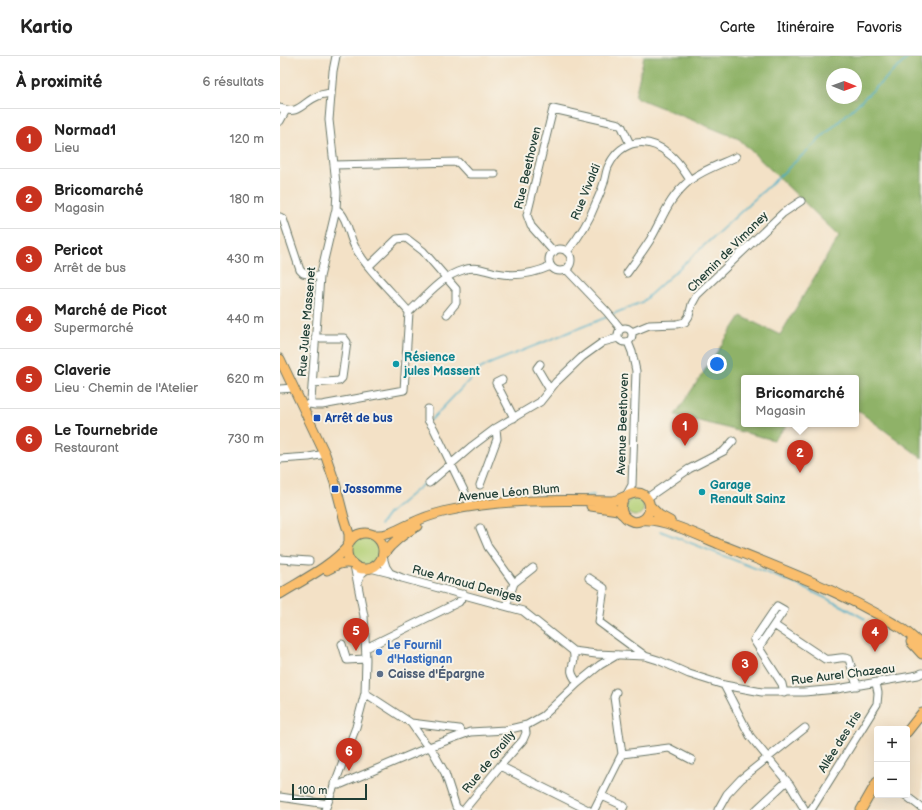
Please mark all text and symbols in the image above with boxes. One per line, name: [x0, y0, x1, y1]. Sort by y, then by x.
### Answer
text: Kartio: [20, 16, 73, 39]
text: Carte: [720, 19, 755, 36]
text: Itinéraire: [777, 19, 834, 36]
text: Favoris: [856, 19, 902, 36]
north arrow: [826, 68, 862, 104]
text: À proximité: [16, 72, 102, 92]
text: 6 résultats: [202, 74, 264, 90]
text: Normad1: [54, 121, 116, 140]
street label: Rue Beethoven: [511, 125, 545, 211]
text: 1: [26, 131, 32, 147]
text: 120 m: [229, 131, 264, 147]
text: Lieu: [54, 140, 79, 156]
street label: Rue Vivaldi: [568, 161, 604, 222]
text: Bricomarché: [54, 181, 143, 200]
text: 2: [25, 191, 33, 207]
text: 180 m: [229, 191, 264, 207]
text: Magasin: [54, 200, 104, 216]
street label: Chemin de Vimaney: [685, 208, 772, 295]
text: Pericot: [54, 241, 103, 260]
text: 3: [25, 251, 33, 267]
text: 430 m: [226, 251, 264, 267]
text: Arrêt de bus: [54, 260, 126, 276]
street label: Rue Jules Massenet: [295, 266, 319, 378]
text: Marché de Picot: [54, 301, 167, 320]
text: 4: [25, 311, 33, 327]
text: 440 m: [226, 311, 264, 327]
text: Supermarché: [54, 320, 134, 336]
place label: Résience jules Massent: [403, 350, 480, 379]
your location: [707, 354, 727, 374]
marker: Résience jules Massent: [391, 359, 401, 369]
text: Claverie: [54, 361, 111, 380]
text: 5: [25, 371, 33, 387]
text: 620 m: [226, 371, 264, 387]
street label: Avenue Beethoven: [614, 372, 632, 476]
popup: [741, 375, 859, 427]
text: Lieu · Chemin de l'Atelier: [54, 380, 198, 396]
text: Bricomarché: [755, 384, 845, 403]
text: Magasin: [755, 403, 806, 419]
place label: Arrêt de bus: [324, 411, 393, 426]
marker: Arrêt de bus: [312, 413, 322, 423]
pin: 1: [672, 413, 698, 446]
text: Le Tournebride: [54, 421, 158, 440]
text: 6: [25, 431, 33, 447]
text: 730 m: [228, 431, 264, 447]
text: Restaurant: [54, 440, 119, 456]
pin: 2: [787, 440, 813, 473]
place label: Garage Renault Sainz: [710, 478, 786, 507]
street label: Avenue Léon Blum: [458, 481, 560, 505]
place label: Jossomme: [343, 482, 402, 497]
marker: Jossomme: [330, 484, 340, 494]
marker: Garage Renault Sainz: [697, 487, 707, 497]
street label: Rue Arnaud Deniges: [411, 562, 524, 606]
pin: 5: [343, 618, 369, 651]
pin: 4: [862, 619, 888, 652]
place label: Le Fournil d'Hastignan: [387, 638, 453, 667]
marker: Le Fournil d'Hastignan: [374, 647, 384, 657]
pin: 3: [732, 651, 758, 684]
street label: Rue Aurel Chazeau: [790, 661, 896, 689]
place label: Caisse d'Épargne: [388, 665, 485, 682]
marker: Caisse d'Épargne: [375, 669, 385, 679]
street label: Allée des Iris: [815, 708, 865, 776]
map controls: [874, 726, 910, 798]
button: +: [874, 726, 910, 762]
street label: Rue de Grailly: [459, 727, 519, 796]
pin: 6: [336, 738, 362, 771]
button: −: [874, 762, 910, 798]
scale bar: [292, 782, 367, 801]
text: 100 m: [298, 784, 327, 797]

